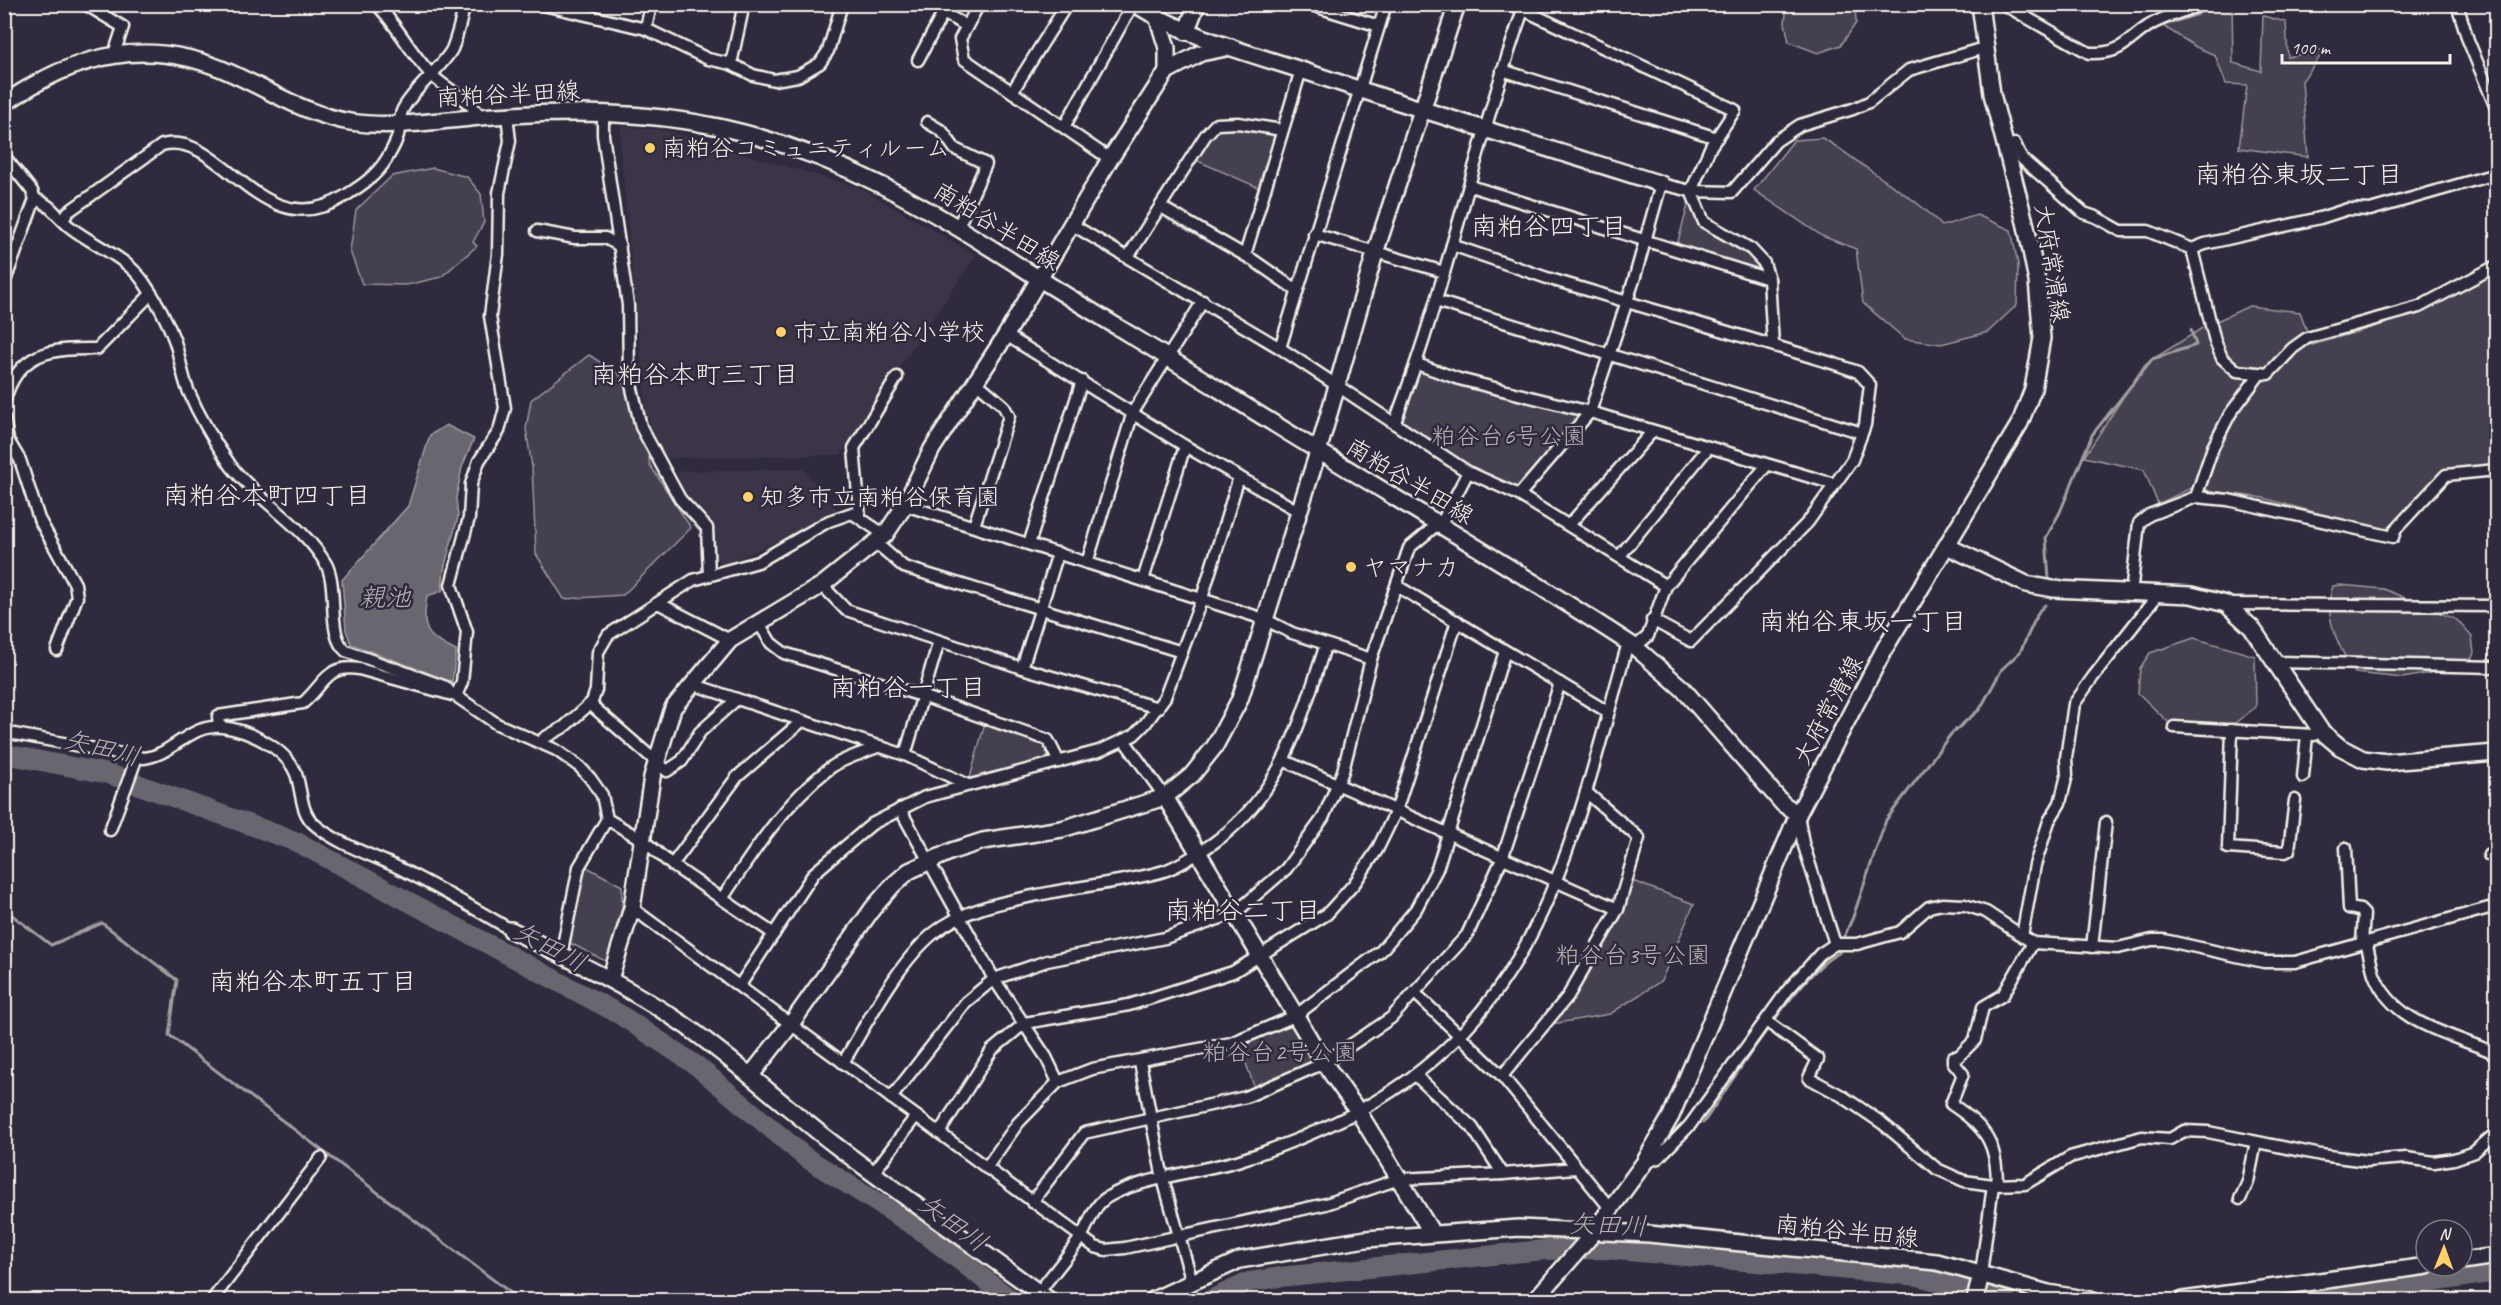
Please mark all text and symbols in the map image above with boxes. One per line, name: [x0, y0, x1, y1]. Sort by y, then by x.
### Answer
scale bar: [2282, 27, 2450, 65]
text: 100 m: [2291, 37, 2332, 59]
street label: 南粕谷半田線: [435, 75, 581, 113]
place label: 南粕谷コミュニティルーム: [662, 133, 950, 163]
marker: 南粕谷コミュニティルーム: [643, 141, 657, 155]
district label: 南粕谷東坂二丁目: [2195, 158, 2403, 191]
street label: 南粕谷半田線: [928, 175, 1066, 277]
street label: 大府常滑線: [2028, 201, 2076, 325]
district label: 南粕谷四丁目: [1471, 210, 1627, 243]
place label: 市立南粕谷小学校: [793, 317, 985, 347]
marker: 市立南粕谷小学校: [774, 325, 788, 339]
district label: 南粕谷本町三丁目: [591, 358, 799, 391]
park label: 粕谷台6号公園: [1432, 421, 1586, 451]
street label: 南粕谷半田線: [1341, 431, 1479, 531]
district label: 南粕谷本町四丁目: [163, 479, 371, 512]
place label: 知多市立南粕谷保育園: [760, 482, 1000, 512]
marker: 知多市立南粕谷保育園: [741, 490, 755, 504]
place label: ヤマナカ: [1363, 552, 1459, 582]
marker: ヤマナカ: [1344, 560, 1358, 574]
water label: 親池: [359, 581, 412, 614]
district label: 南粕谷東坂一丁目: [1759, 605, 1967, 638]
street label: 大府常滑線: [1787, 650, 1869, 770]
district label: 南粕谷一丁目: [830, 671, 986, 704]
water label: 矢田川: [60, 723, 144, 773]
district label: 南粕谷二丁目: [1165, 894, 1321, 927]
water label: 矢田川: [508, 914, 592, 980]
park label: 粕谷台3号公園: [1556, 940, 1710, 970]
district label: 南粕谷本町五丁目: [209, 965, 417, 998]
park label: 粕谷台2号公園: [1203, 1037, 1357, 1067]
water label: 矢田川: [912, 1187, 994, 1259]
water label: 矢田川: [1568, 1207, 1648, 1243]
street label: 南粕谷半田線: [1774, 1209, 1920, 1253]
north arrow: [2414, 1218, 2474, 1278]
text: N: [2439, 1224, 2452, 1244]

